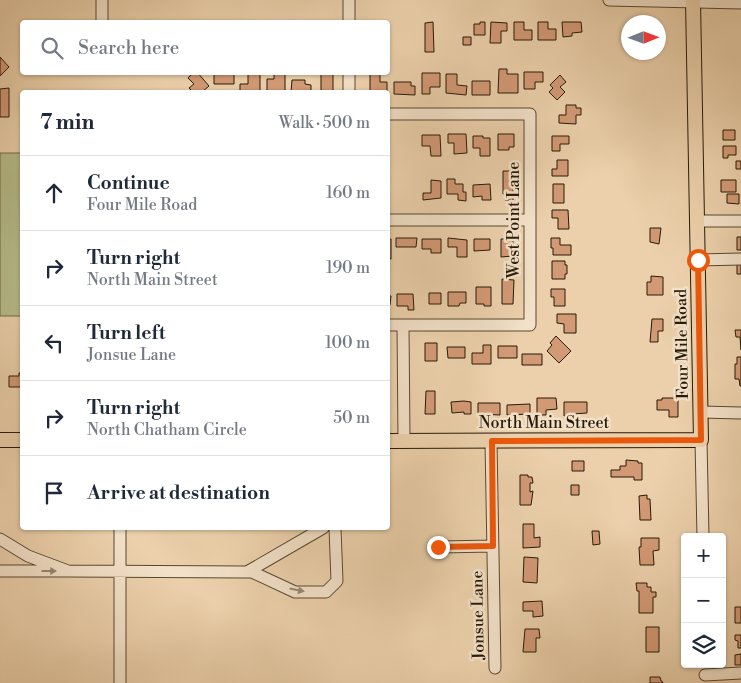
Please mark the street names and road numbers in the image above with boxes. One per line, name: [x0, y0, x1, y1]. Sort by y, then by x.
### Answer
street label: West Point Lane: [504, 162, 524, 279]
street label: Four Mile Road: [671, 289, 693, 399]
street label: North Main Street: [479, 413, 610, 433]
street label: Jonsue Lane: [467, 570, 489, 661]

